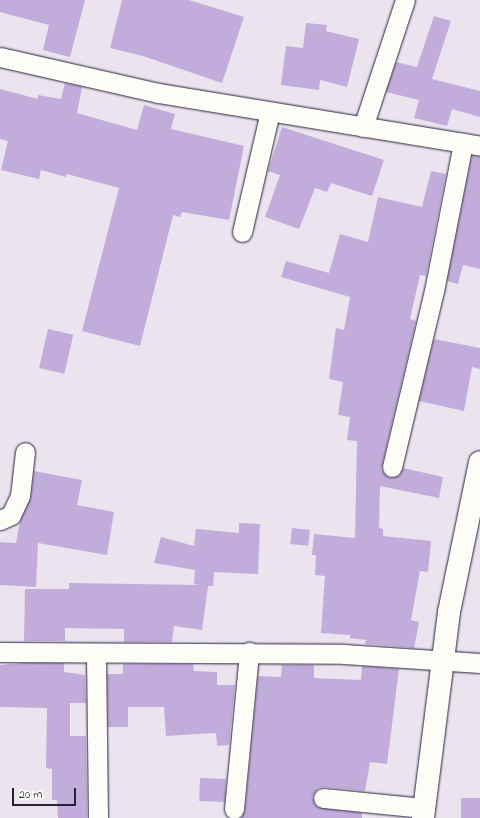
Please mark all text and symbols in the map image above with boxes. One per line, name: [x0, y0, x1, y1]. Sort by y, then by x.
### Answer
scale bar: [14, 780, 78, 806]
text: 20 m: [19, 786, 42, 804]

